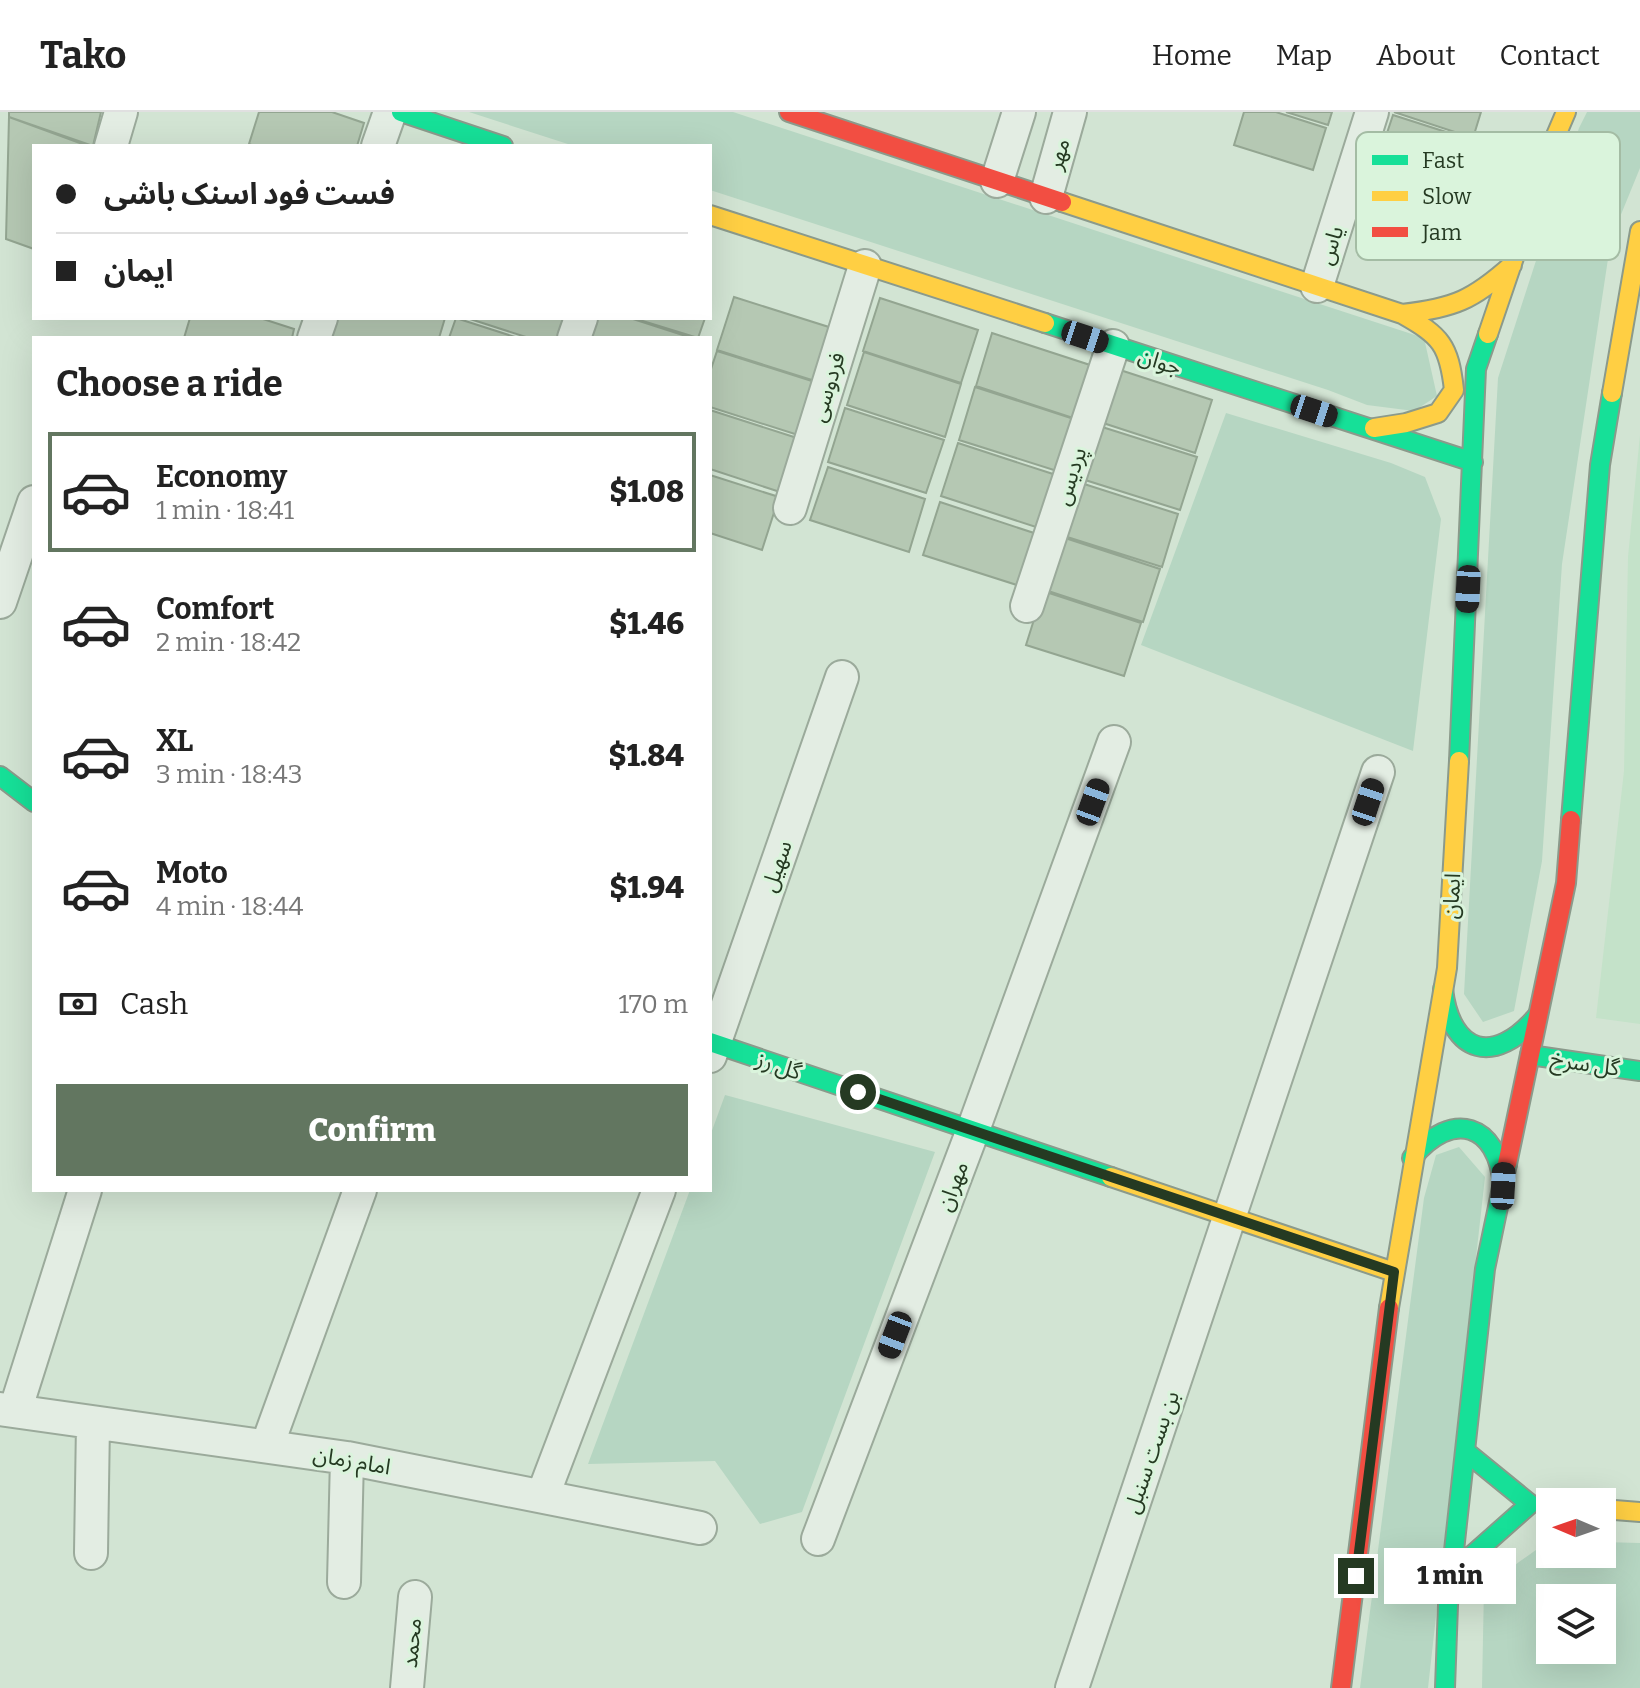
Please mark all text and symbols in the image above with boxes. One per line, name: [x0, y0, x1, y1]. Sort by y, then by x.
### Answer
text: Tako: [40, 32, 126, 78]
text: Home: [1152, 39, 1232, 72]
text: Map: [1276, 39, 1332, 72]
text: About: [1376, 39, 1456, 72]
text: Contact: [1500, 39, 1600, 72]
legend: [1356, 132, 1620, 260]
street label: مهر: [1041, 135, 1076, 174]
text: Fast: [1422, 147, 1464, 174]
text: فست فود اسنک باشی: [104, 176, 395, 212]
text: Slow: [1422, 183, 1472, 210]
text: Jam: [1421, 219, 1462, 246]
street label: یاس: [1312, 222, 1349, 268]
text: ایمان: [104, 253, 173, 289]
car: [1058, 318, 1112, 356]
street label: جوان: [1135, 342, 1185, 381]
street label: فردوسی: [804, 349, 851, 425]
text: Choose a ride: [56, 362, 283, 406]
car: [1287, 392, 1341, 430]
street label: پردیس: [1048, 444, 1094, 509]
icon: car: [60, 456, 132, 528]
text: Economy: [156, 459, 287, 495]
text: $1.08: [609, 474, 684, 510]
text: 1 min · 18:41: [156, 495, 294, 526]
car: [1455, 564, 1481, 614]
icon: car: [60, 588, 132, 660]
text: Comfort: [156, 591, 274, 627]
text: $1.46: [609, 606, 684, 642]
text: 2 min · 18:42: [156, 627, 301, 658]
icon: car: [60, 720, 132, 792]
text: XL: [156, 723, 193, 759]
text: $1.84: [609, 738, 684, 774]
text: 3 min · 18:43: [156, 759, 303, 790]
car: [1074, 775, 1112, 829]
car: [1349, 775, 1387, 829]
street label: سهیل: [755, 837, 798, 895]
icon: car: [60, 852, 132, 924]
text: Moto: [156, 855, 228, 891]
text: $1.94: [609, 870, 684, 906]
street label: ایمان: [1437, 872, 1466, 920]
text: 4 min · 18:44: [156, 891, 303, 922]
icon: cash: [56, 982, 100, 1026]
text: Cash: [120, 986, 188, 1022]
text: 170 m: [618, 989, 688, 1020]
street label: گل رز: [752, 1045, 806, 1086]
street label: گل سرخ: [1548, 1045, 1622, 1085]
route start: [840, 1074, 876, 1110]
button: Confirm: [56, 1084, 688, 1176]
street label: مهران: [931, 1157, 974, 1215]
car: [1490, 1161, 1516, 1211]
car: [875, 1308, 915, 1362]
street label: بن بست سنبل: [1118, 1387, 1185, 1517]
street label: امام زمان: [310, 1440, 393, 1484]
north arrow: [1536, 1488, 1616, 1568]
map controls: [1536, 1488, 1616, 1664]
callout: 1 min: [1384, 1548, 1516, 1604]
route end: [1338, 1558, 1374, 1594]
text: 1 min: [1417, 1560, 1483, 1591]
button: layers: [1536, 1584, 1616, 1664]
street label: محمد: [396, 1617, 427, 1669]

